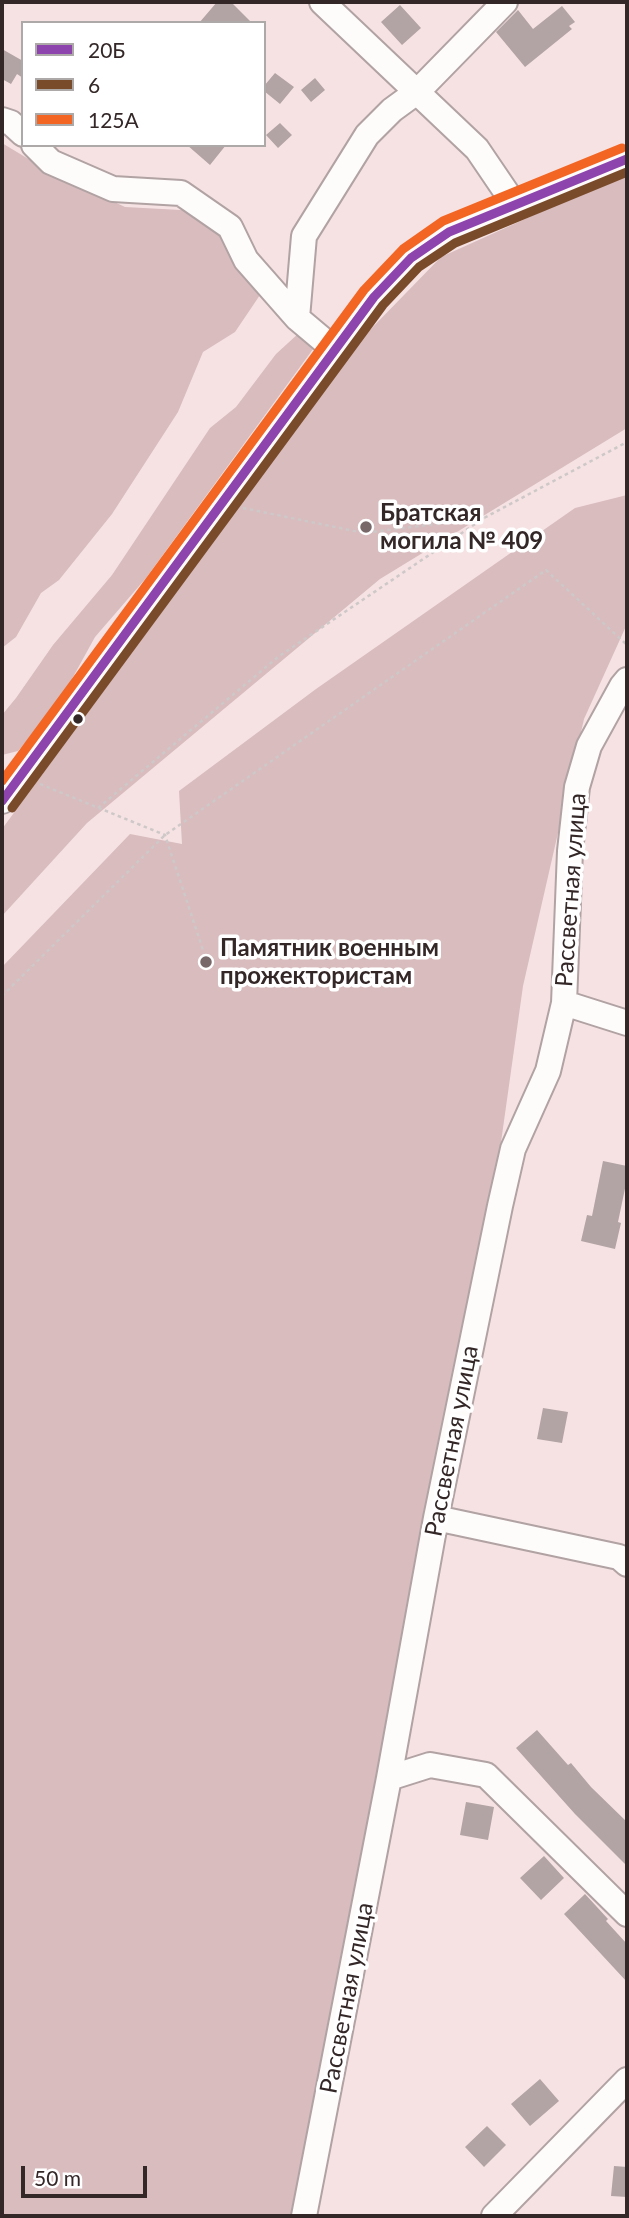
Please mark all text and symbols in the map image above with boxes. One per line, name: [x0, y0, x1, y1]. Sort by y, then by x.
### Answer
legend: [21, 21, 266, 147]
text: 20Б: [88, 37, 125, 62]
text: 6: [88, 72, 100, 97]
text: 125А: [88, 107, 139, 132]
place label: Братская могила № 409: [380, 499, 543, 555]
marker: Братская могила № 409: [358, 519, 374, 535]
unlabelled marker: [71, 712, 85, 726]
street label: Рассветная улица: [550, 792, 592, 988]
place label: Памятник военным прожектористам: [220, 934, 439, 990]
marker: Памятник военным прожектористам: [198, 954, 214, 970]
street label: Рассветная улица: [419, 1343, 485, 1539]
street label: Рассветная улица: [314, 1900, 380, 2096]
scale bar: [24, 2152, 150, 2196]
text: 50 m: [34, 2165, 81, 2190]

